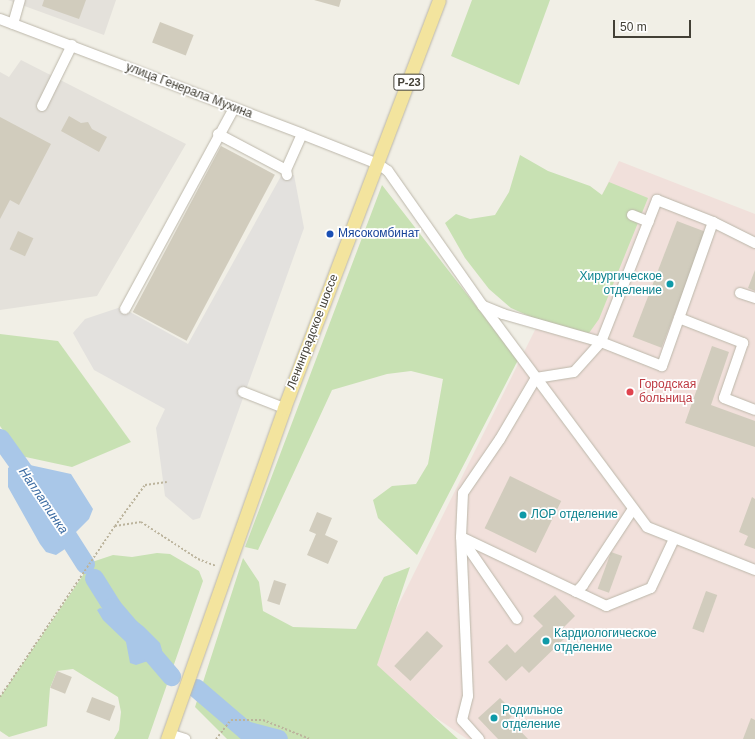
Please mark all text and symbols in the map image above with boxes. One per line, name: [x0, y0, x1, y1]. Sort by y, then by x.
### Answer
scale bar: [615, 12, 693, 38]
text: 50 m: [620, 20, 647, 34]
street label: улица Генерала Мухина: [124, 60, 254, 122]
road number: Р-23: [393, 73, 425, 91]
place label: Мясокомбинат: [338, 227, 420, 241]
marker: Мясокомбинат: [325, 229, 335, 239]
place label: Хирургическое отделение: [579, 270, 662, 298]
street label: Ленинградское шоссе: [284, 272, 342, 392]
marker: Хирургическое отделение: [665, 279, 675, 289]
place label: Городская больница: [639, 378, 696, 406]
marker: Городская больница: [624, 386, 636, 398]
water label: Наплатинка: [15, 465, 71, 537]
place label: ЛОР отделение: [531, 508, 618, 522]
marker: ЛОР отделение: [518, 510, 528, 520]
place label: Кардиологическое отделение: [554, 627, 657, 655]
marker: Кардиологическое отделение: [541, 636, 551, 646]
place label: Родильное отделение: [502, 704, 563, 732]
marker: Родильное отделение: [489, 713, 499, 723]

